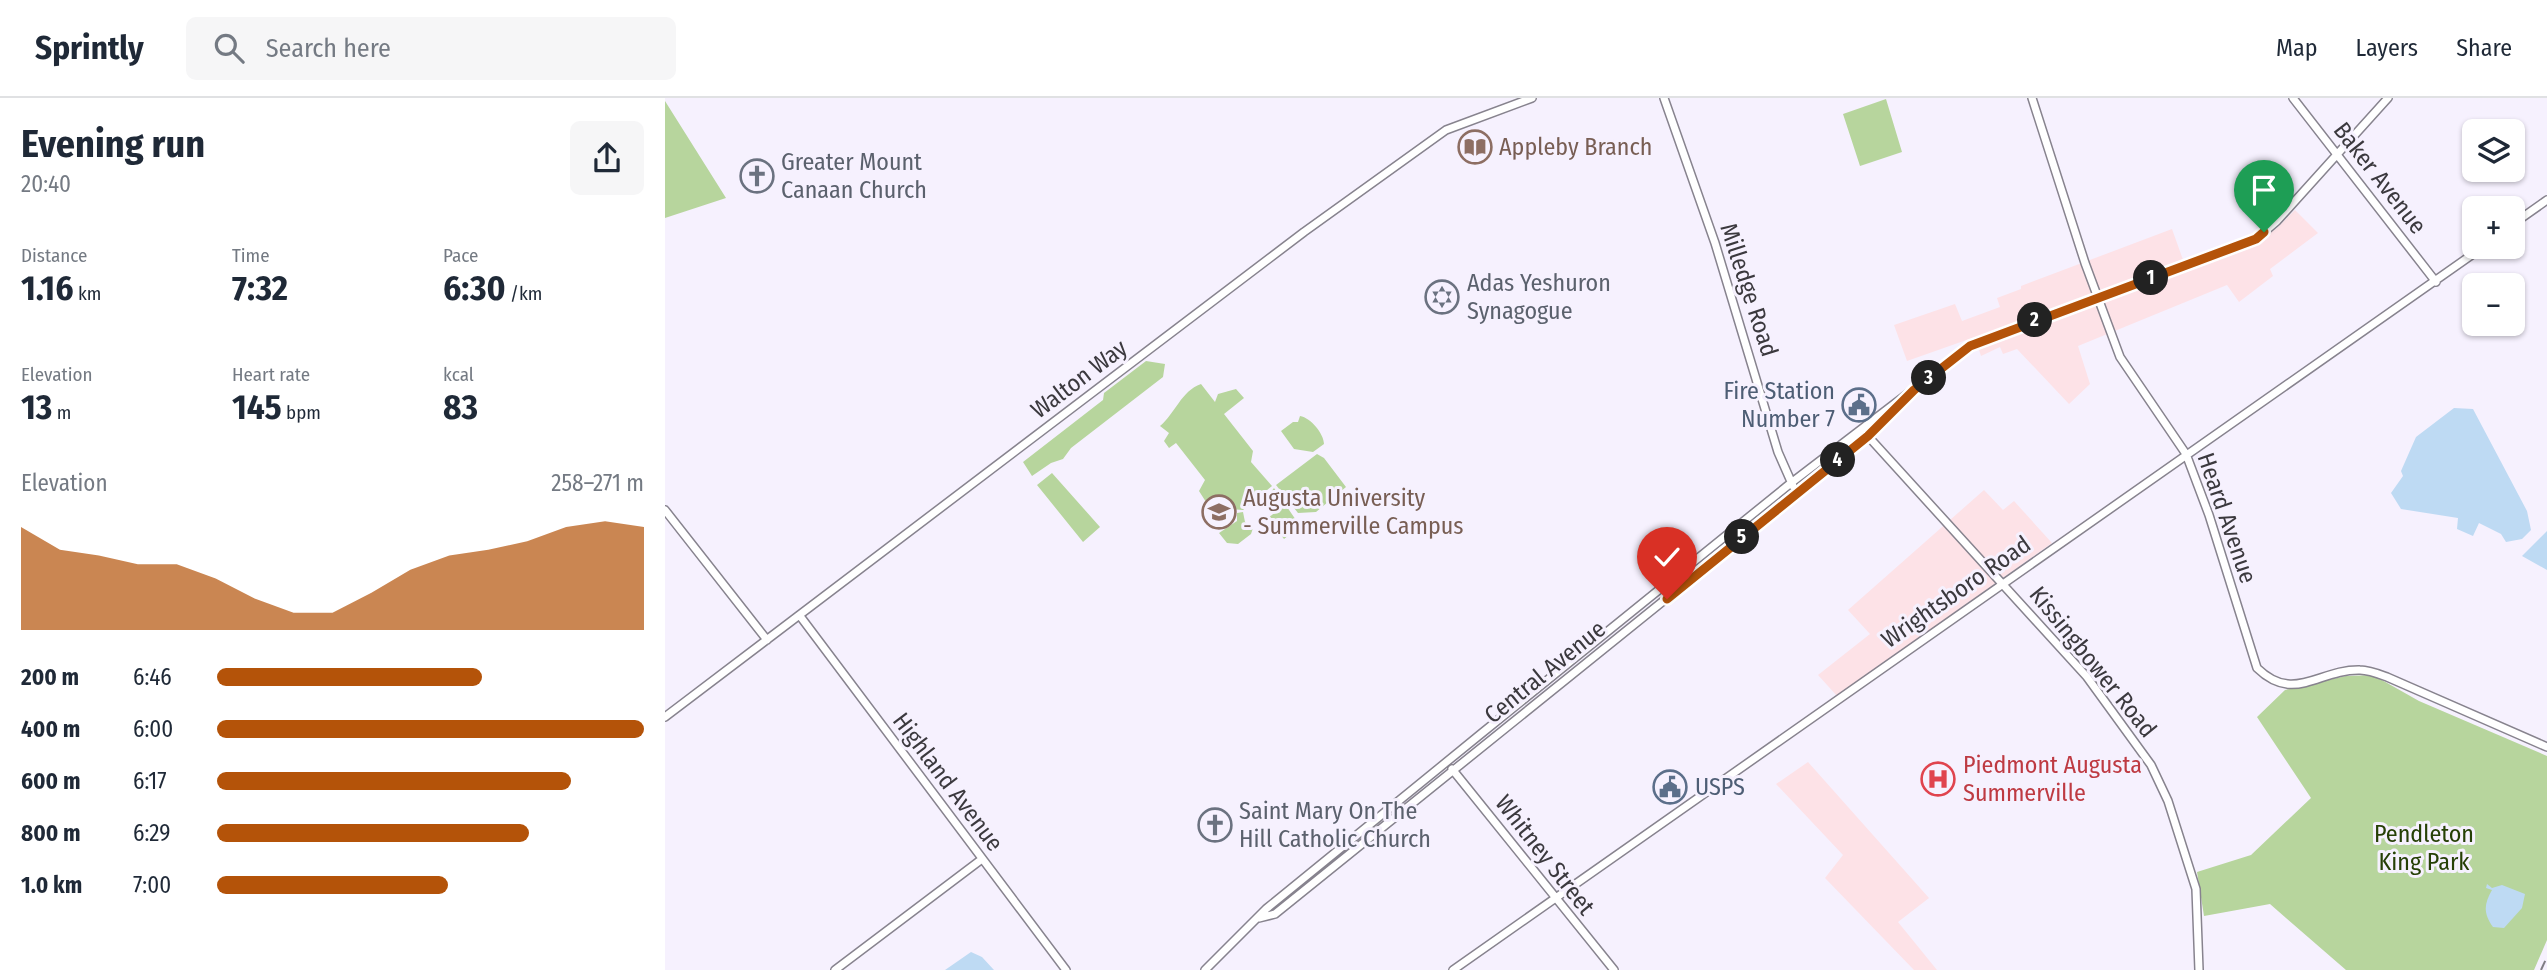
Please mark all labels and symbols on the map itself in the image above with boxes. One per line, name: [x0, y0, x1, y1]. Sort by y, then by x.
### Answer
street label: Baker Avenue: [2328, 117, 2432, 239]
library icon: Appleby Branch: [1456, 128, 1494, 166]
place label: Appleby Branch: [1499, 133, 1652, 161]
place label: Greater Mount Canaan Church: [781, 148, 927, 204]
church icon: Greater Mount Canaan Church: [738, 157, 776, 195]
pin: [2234, 160, 2294, 232]
street label: Milledge Road: [1714, 220, 1784, 360]
pin: 1: [2133, 260, 2169, 296]
place label: Adas Yeshuron Synagogue: [1467, 269, 1611, 325]
synagogue icon: Adas Yeshuron Synagogue: [1423, 278, 1461, 316]
pin: 2: [2017, 302, 2053, 338]
street label: Walton Way: [1026, 334, 1133, 424]
pin: 3: [1911, 360, 1947, 396]
place label: Fire Station Number 7: [1723, 377, 1835, 433]
public building icon: Fire Station Number 7: [1840, 386, 1878, 424]
pin: 4: [1821, 442, 1855, 478]
street label: Heard Avenue: [2192, 449, 2262, 587]
place label: Augusta University - Summerville Campus: [1243, 484, 1464, 540]
school or university icon: Augusta University - Summerville Campus: [1200, 493, 1238, 531]
pin: 5: [1725, 520, 1759, 555]
pin: [1637, 527, 1697, 599]
street label: Wrightsboro Road: [1876, 530, 2036, 654]
street label: Kissingbower Road: [2024, 581, 2162, 743]
street label: Central Avenue: [1479, 615, 1611, 729]
street label: Highland Avenue: [887, 707, 1009, 857]
place label: Piedmont Augusta Summerville: [1963, 751, 2142, 807]
hospital icon: Piedmont Augusta Summerville: [1919, 760, 1957, 798]
public building icon: USPS: [1651, 768, 1689, 806]
place label: USPS: [1695, 773, 1745, 801]
street label: Whitney Street: [1490, 790, 1601, 921]
place label: Saint Mary On The Hill Catholic Church: [1239, 797, 1431, 853]
church icon: Saint Mary On The Hill Catholic Church: [1196, 806, 1234, 844]
park label: Pendleton King Park: [2374, 820, 2474, 876]

